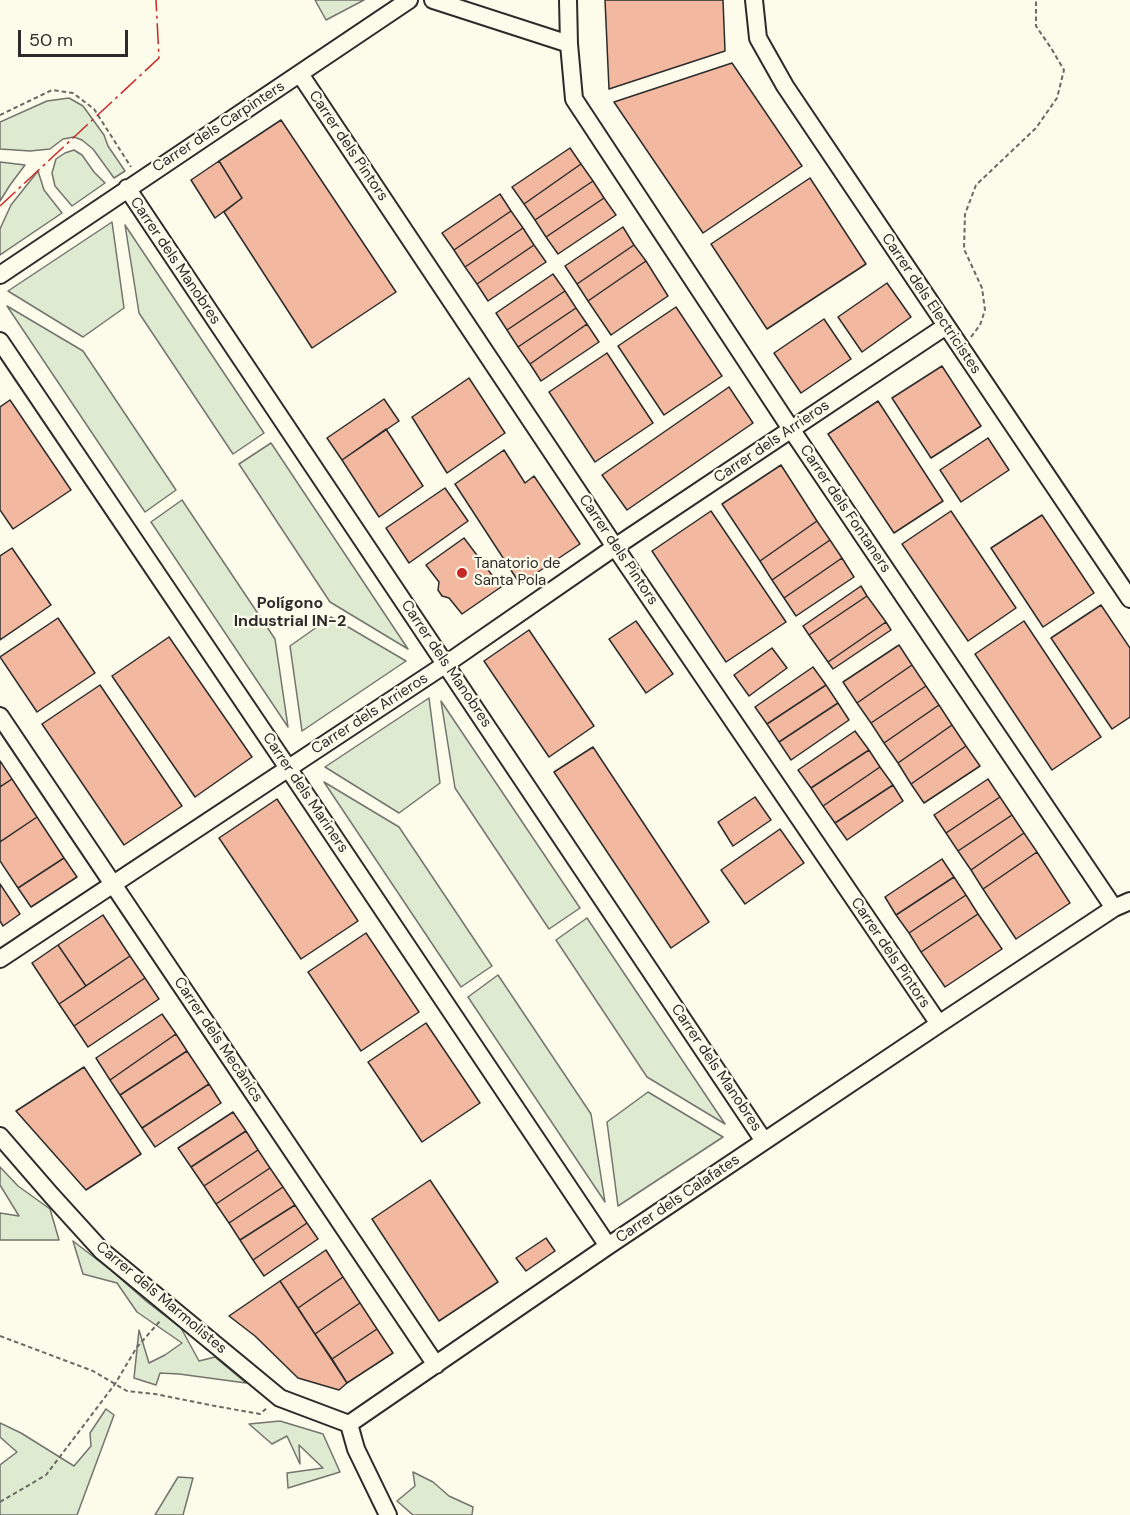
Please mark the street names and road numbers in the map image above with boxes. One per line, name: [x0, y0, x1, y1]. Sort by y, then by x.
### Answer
street label: Carrer dels Carpinters: [150, 78, 288, 176]
street label: Carrer dels Pintors: [304, 87, 392, 205]
street label: Carrer dels Manobres: [126, 194, 224, 328]
street label: Carrer dels Electricistes: [877, 230, 985, 378]
street label: Carrer dels Arrieros: [711, 397, 833, 487]
street label: Carrer dels Fontaners: [796, 442, 894, 576]
street label: Carrer dels Pintors: [574, 491, 662, 609]
street label: Carrer dels Manobres: [397, 597, 495, 731]
street label: Carrer dels Arrieros: [308, 670, 432, 758]
street label: Carrer dels Mariners: [258, 730, 352, 856]
street label: Carrer dels Pintors: [846, 894, 934, 1012]
street label: Carrer dels Mecànics: [170, 974, 266, 1106]
street label: Carrer dels Manobres: [667, 1001, 765, 1135]
street label: Carrer dels Calafates: [613, 1151, 743, 1247]
street label: Carrer dels Marmolistes: [92, 1238, 230, 1358]

